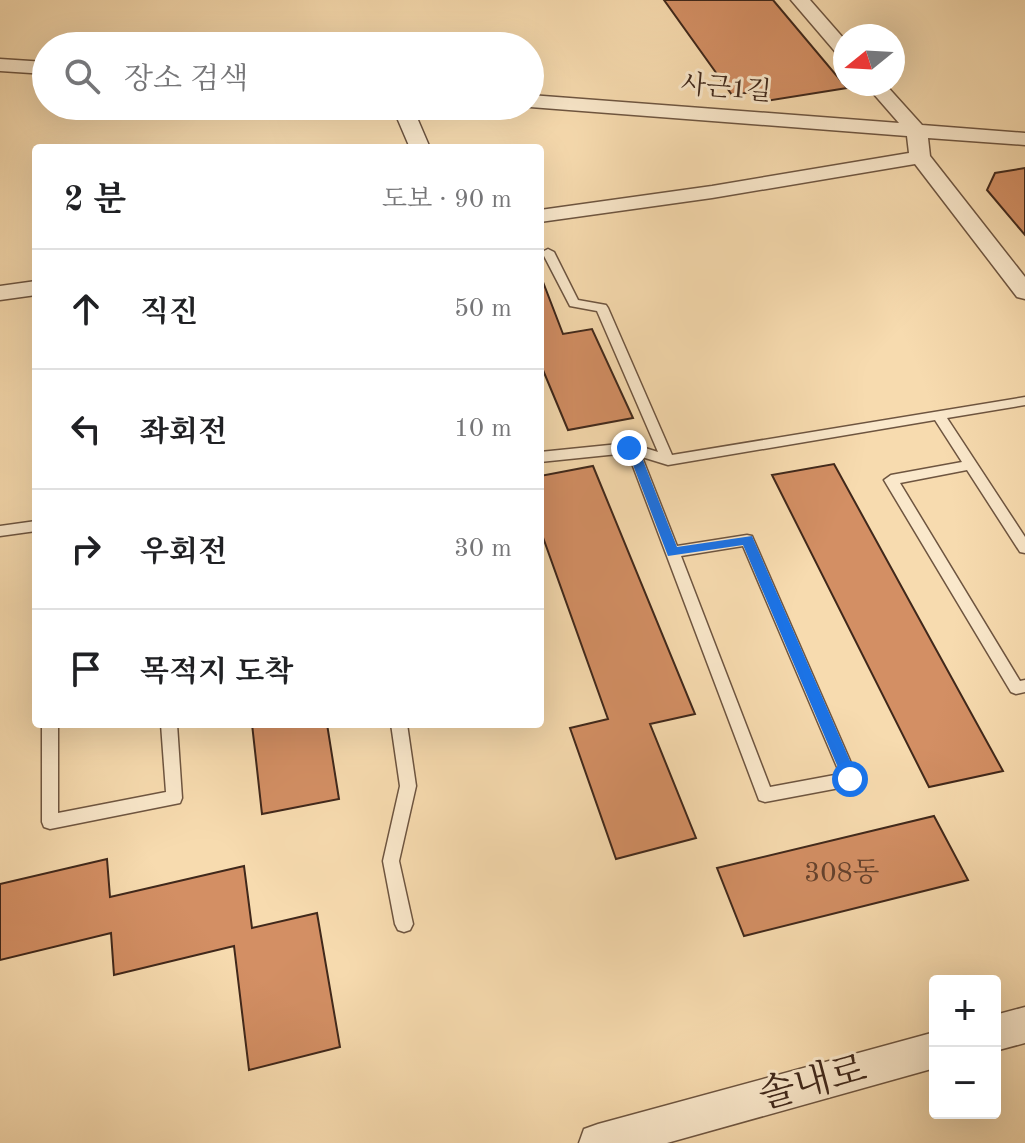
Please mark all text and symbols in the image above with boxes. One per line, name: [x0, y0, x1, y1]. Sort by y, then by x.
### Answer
north arrow: [833, 24, 905, 96]
search box: [32, 32, 544, 120]
icon: search: [60, 54, 104, 98]
text: 장소 검색: [124, 65, 248, 95]
street label: 사근1길: [680, 70, 772, 106]
text: 2 분: [64, 184, 126, 218]
text: 도보 · 90 m: [382, 187, 512, 213]
icon: ahead: [64, 287, 108, 331]
text: 50 m: [454, 296, 512, 322]
text: 직진: [140, 298, 198, 328]
icon: left: [64, 407, 108, 451]
text: 10 m: [454, 416, 512, 442]
text: 좌회전: [140, 418, 227, 448]
route end: [611, 430, 647, 466]
icon: right: [64, 527, 108, 571]
text: 30 m: [454, 536, 512, 562]
text: 우회전: [140, 538, 227, 568]
icon: arrive: [64, 647, 108, 691]
text: 목적지 도착: [140, 658, 293, 688]
route start: [832, 761, 868, 797]
house number: 308동: [804, 859, 880, 888]
map controls: [929, 975, 1001, 1119]
button: +: [929, 975, 1001, 1047]
button: −: [929, 1047, 1001, 1119]
street label: 솔내로: [754, 1048, 871, 1117]

